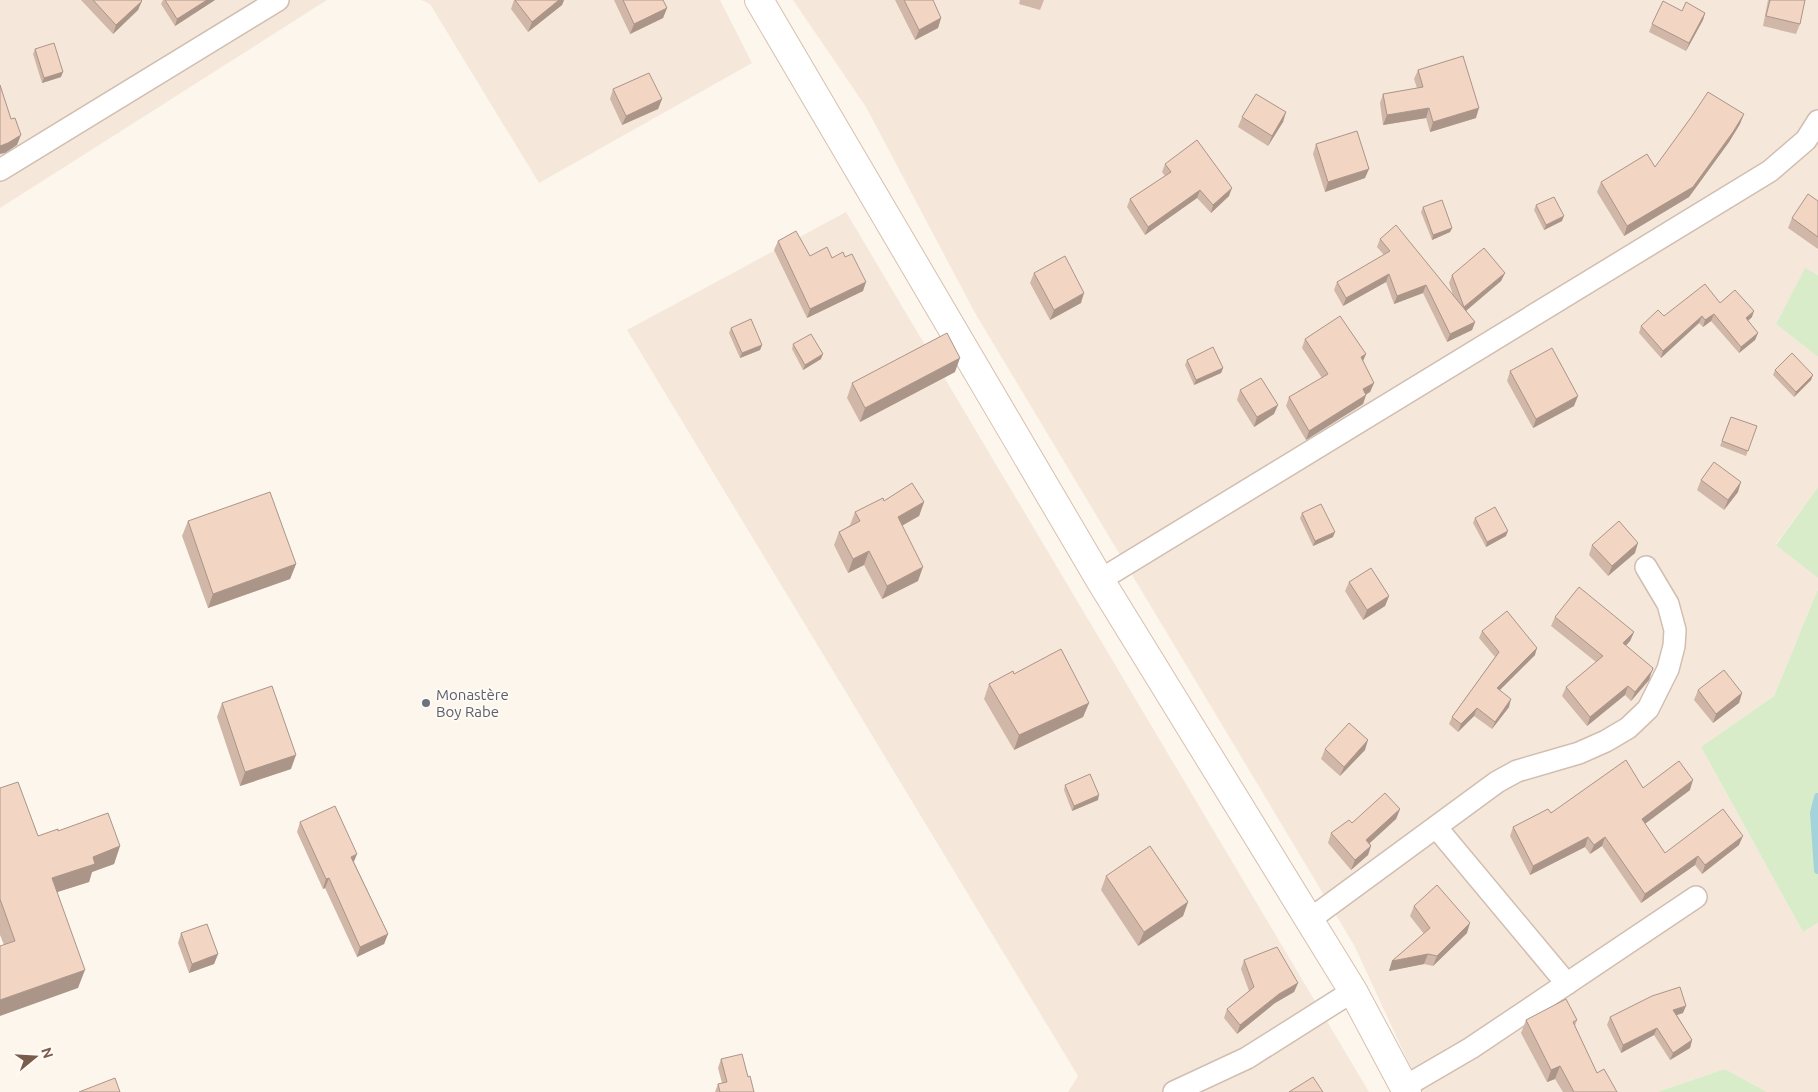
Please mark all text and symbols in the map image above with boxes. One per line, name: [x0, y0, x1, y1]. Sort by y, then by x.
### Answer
place label: Monastère Boy Rabe: [436, 686, 509, 720]
marker: Monastère Boy Rabe: [420, 697, 432, 709]
north arrow: [10, 1032, 60, 1082]
text: N: [38, 1046, 57, 1060]

